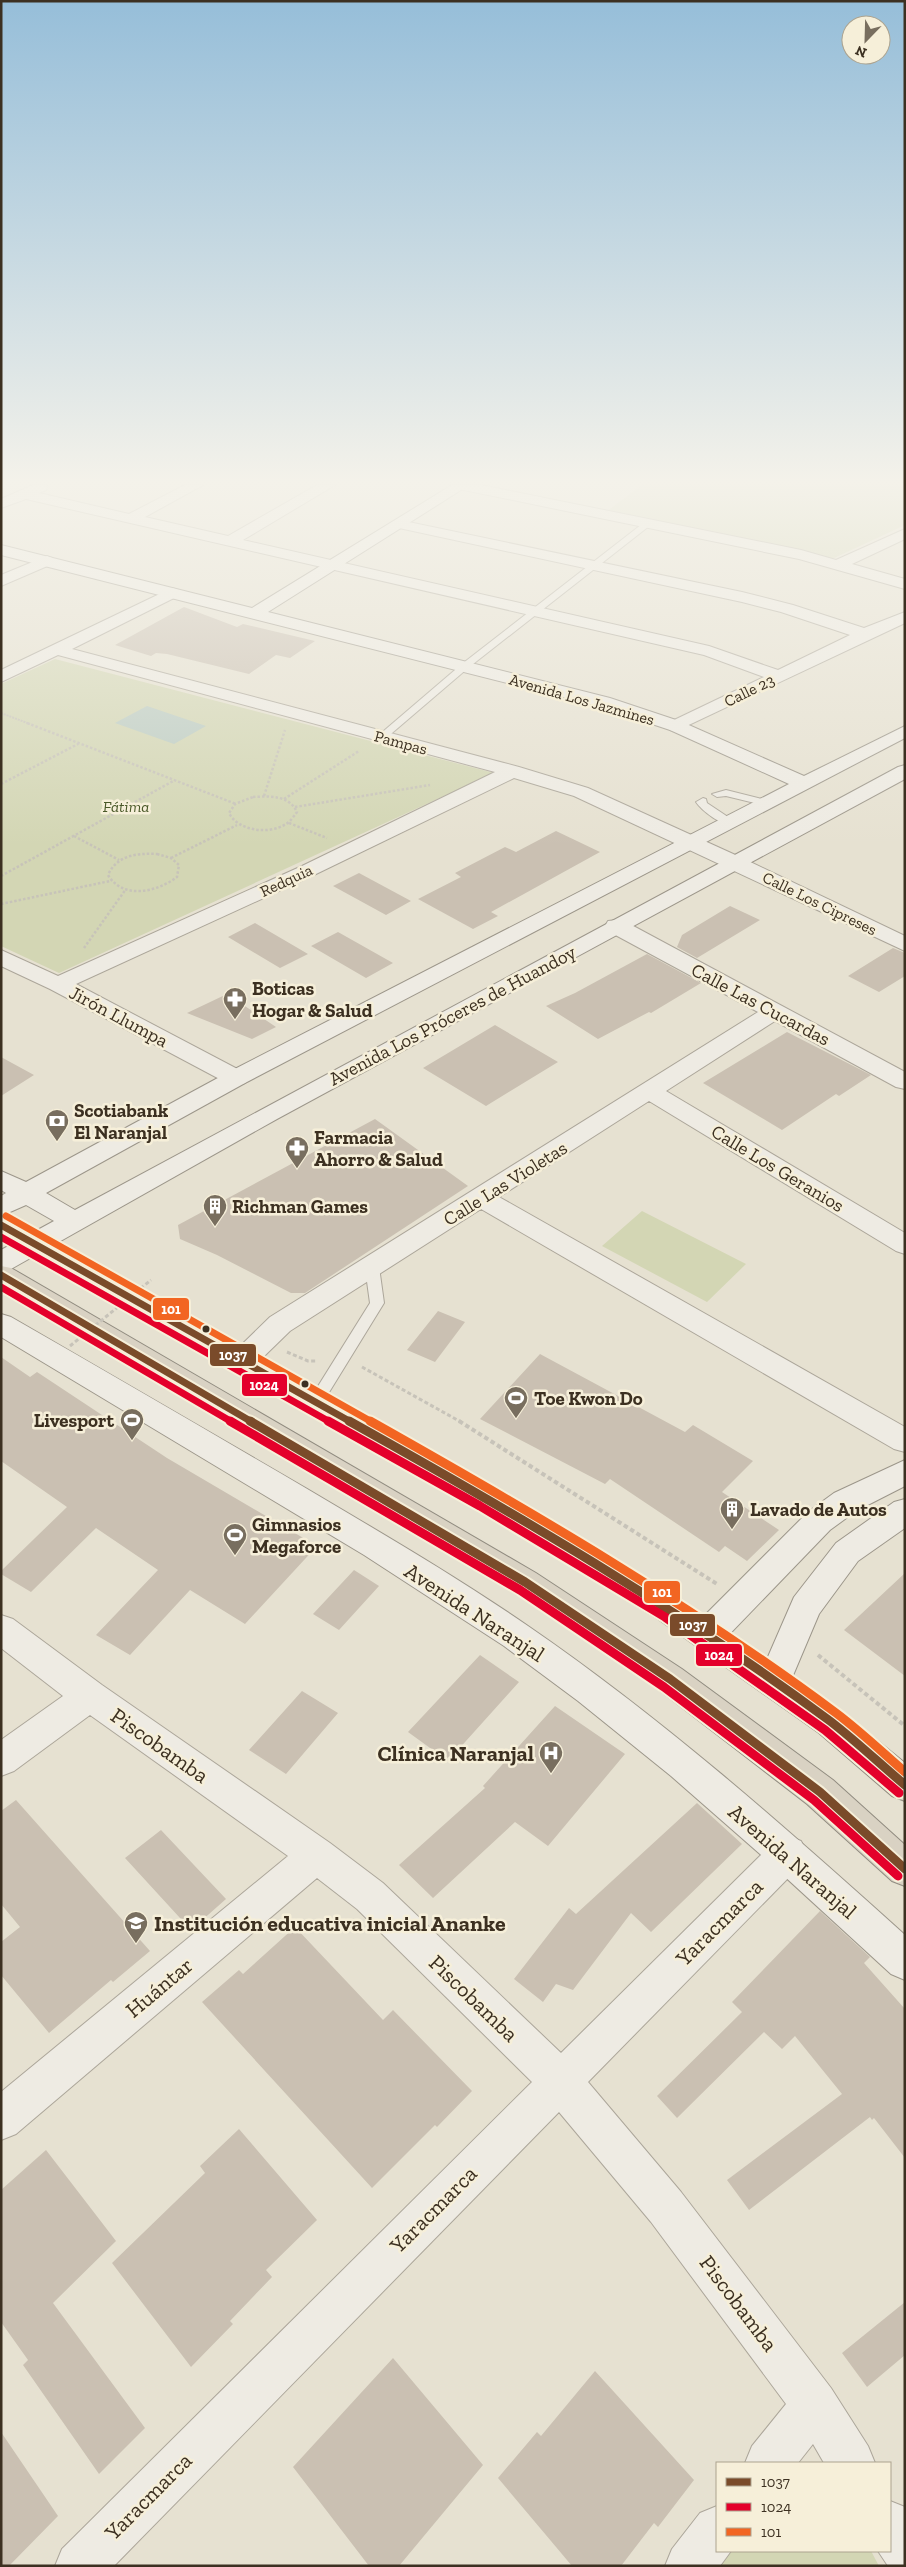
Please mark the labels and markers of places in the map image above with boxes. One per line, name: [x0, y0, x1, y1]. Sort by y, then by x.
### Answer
place label: Boticas Hogar & Salud: [252, 977, 373, 1022]
pharmacy icon: Boticas Hogar & Salud: [222, 986, 248, 1020]
place label: Scotiabank El Naranjal: [74, 1099, 169, 1144]
bank icon: Scotiabank El Naranjal: [44, 1108, 70, 1142]
place label: Farmacia Ahorro & Salud: [314, 1126, 443, 1171]
pharmacy icon: Farmacia Ahorro & Salud: [284, 1135, 310, 1169]
building icon: Richman Games: [202, 1193, 228, 1227]
place label: Richman Games: [232, 1195, 368, 1218]
unlabelled marker: [201, 1324, 211, 1334]
unlabelled marker: [300, 1379, 310, 1389]
sports icon: Toe Kwon Do: [503, 1385, 529, 1419]
place label: Toe Kwon Do: [534, 1387, 643, 1410]
sports icon: Livesport: [119, 1407, 145, 1441]
place label: Livesport: [34, 1409, 114, 1432]
building icon: Lavado de Autos: [719, 1496, 745, 1530]
place label: Lavado de Autos: [750, 1498, 887, 1521]
place label: Gimnasios Megaforce: [252, 1513, 342, 1558]
sports icon: Gimnasios Megaforce: [222, 1522, 248, 1556]
place label: Clínica Naranjal: [377, 1740, 534, 1767]
hospital icon: Clínica Naranjal: [538, 1740, 564, 1774]
school or university icon: Institución educativa inicial Ananke: [123, 1910, 149, 1944]
place label: Institución educativa inicial Ananke: [154, 1910, 506, 1937]

